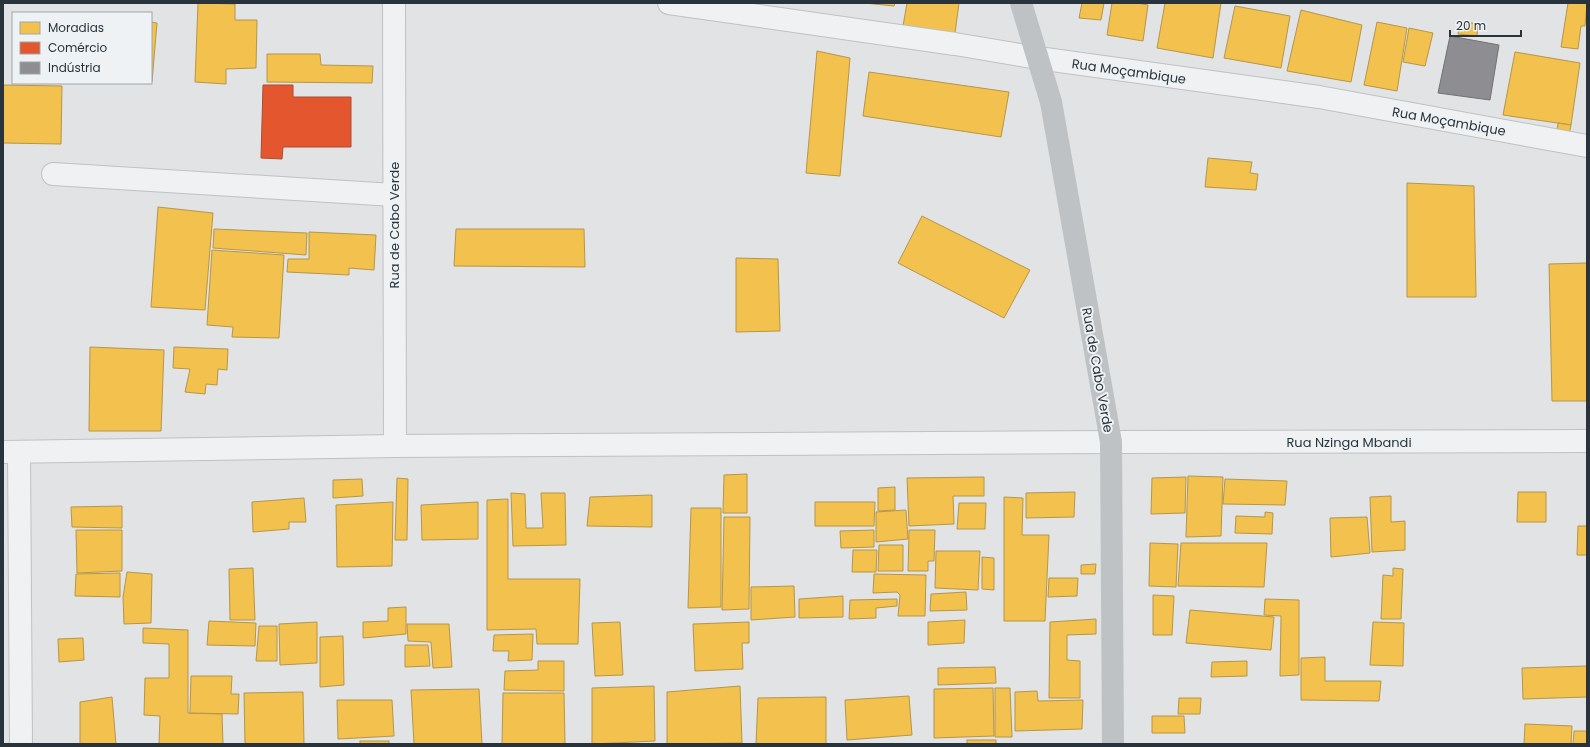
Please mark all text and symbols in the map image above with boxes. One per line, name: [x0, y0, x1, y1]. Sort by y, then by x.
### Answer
legend: [12, 12, 152, 84]
scale bar: [1450, 12, 1521, 38]
text: 20 m: [1456, 17, 1486, 34]
text: Moradias: [48, 19, 104, 36]
text: Comércio: [48, 39, 107, 56]
street label: Rua Moçambique: [1071, 54, 1187, 89]
text: Indústria: [48, 59, 101, 76]
street label: Rua Moçambique: [1391, 102, 1507, 141]
street label: Rua de Cabo Verde: [385, 162, 404, 288]
street label: Rua de Cabo Verde: [1077, 306, 1118, 434]
street label: Rua Nzinga Mbandi: [1286, 433, 1412, 452]

